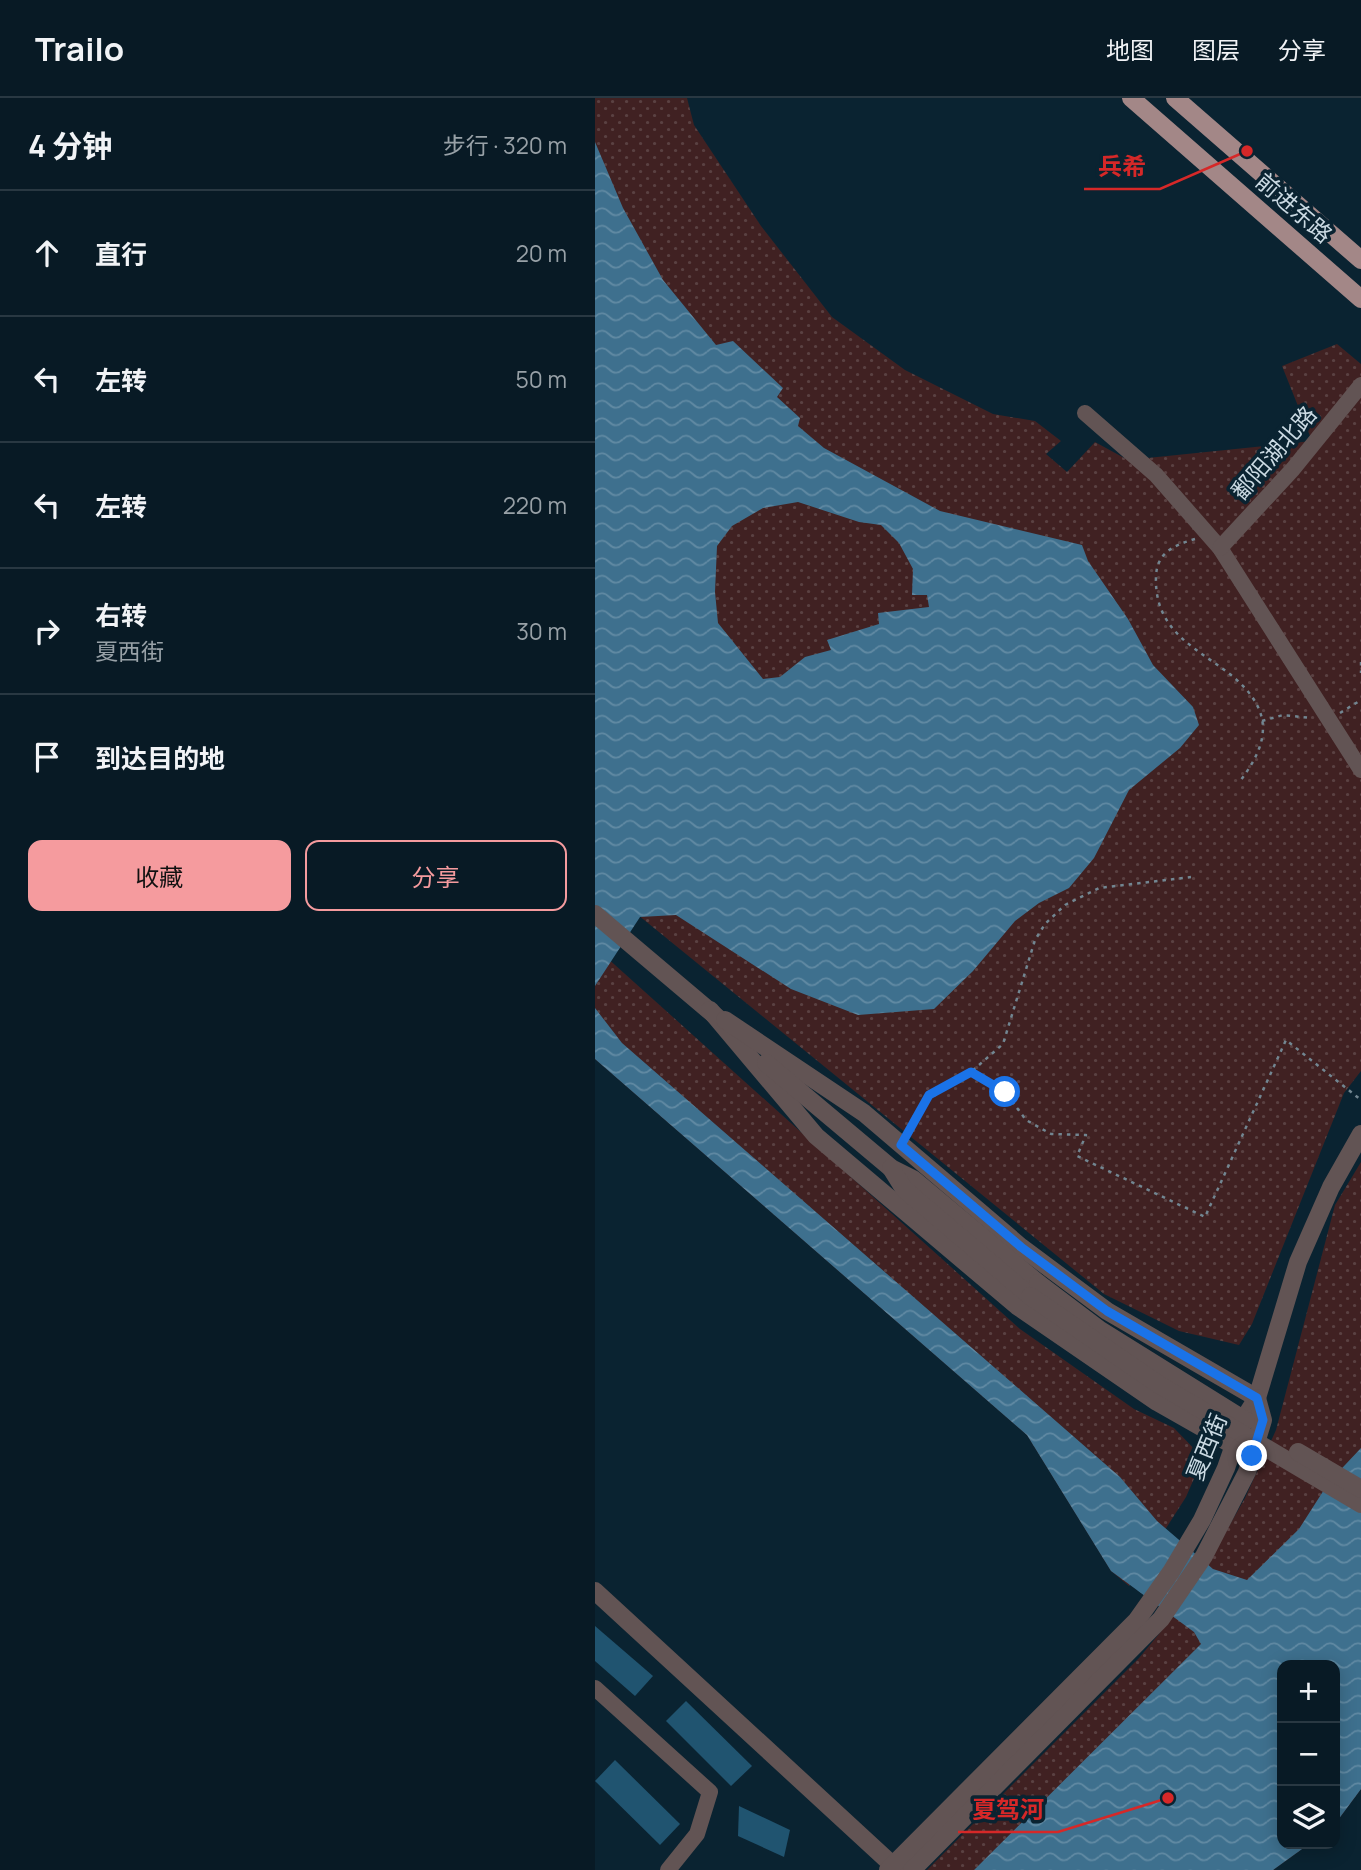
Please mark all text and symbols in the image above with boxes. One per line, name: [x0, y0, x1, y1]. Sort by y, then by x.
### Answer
text: Trailo: [35, 26, 124, 71]
text: 地图: [1106, 33, 1154, 66]
text: 图层: [1192, 33, 1240, 66]
text: 分享: [1278, 33, 1326, 66]
text: 4 分钟: [28, 125, 112, 166]
text: 步行 · 320 m: [443, 129, 567, 161]
callout: 兵希: [1084, 144, 1160, 189]
text: 兵希: [1098, 149, 1146, 182]
street label: 前进东路: [1249, 165, 1340, 249]
icon: ahead: [28, 234, 66, 272]
text: 直行: [95, 236, 147, 272]
text: 20 m: [516, 237, 567, 269]
icon: left: [28, 360, 66, 398]
text: 左转: [95, 362, 147, 398]
text: 50 m: [516, 363, 567, 395]
street label: 鄱阳湖北路: [1223, 398, 1323, 506]
icon: left: [28, 486, 66, 524]
text: 左转: [95, 488, 147, 524]
text: 220 m: [503, 489, 567, 521]
text: 右转: [95, 597, 147, 633]
icon: right: [28, 612, 66, 650]
text: 30 m: [516, 615, 567, 647]
text: 夏西街: [95, 635, 164, 667]
icon: arrive: [28, 738, 66, 776]
text: 到达目的地: [95, 740, 225, 776]
button: 收藏: [28, 840, 291, 911]
button: 分享: [305, 840, 567, 911]
route start: [989, 1076, 1020, 1107]
street label: 夏西街: [1178, 1409, 1234, 1485]
route end: [1236, 1440, 1267, 1471]
map controls: [1277, 1660, 1340, 1849]
button: +: [1277, 1660, 1340, 1723]
button: −: [1277, 1723, 1340, 1786]
button: layers: [1277, 1786, 1340, 1849]
callout: 夏驾河: [958, 1787, 1058, 1832]
text: 夏驾河: [972, 1792, 1044, 1825]

